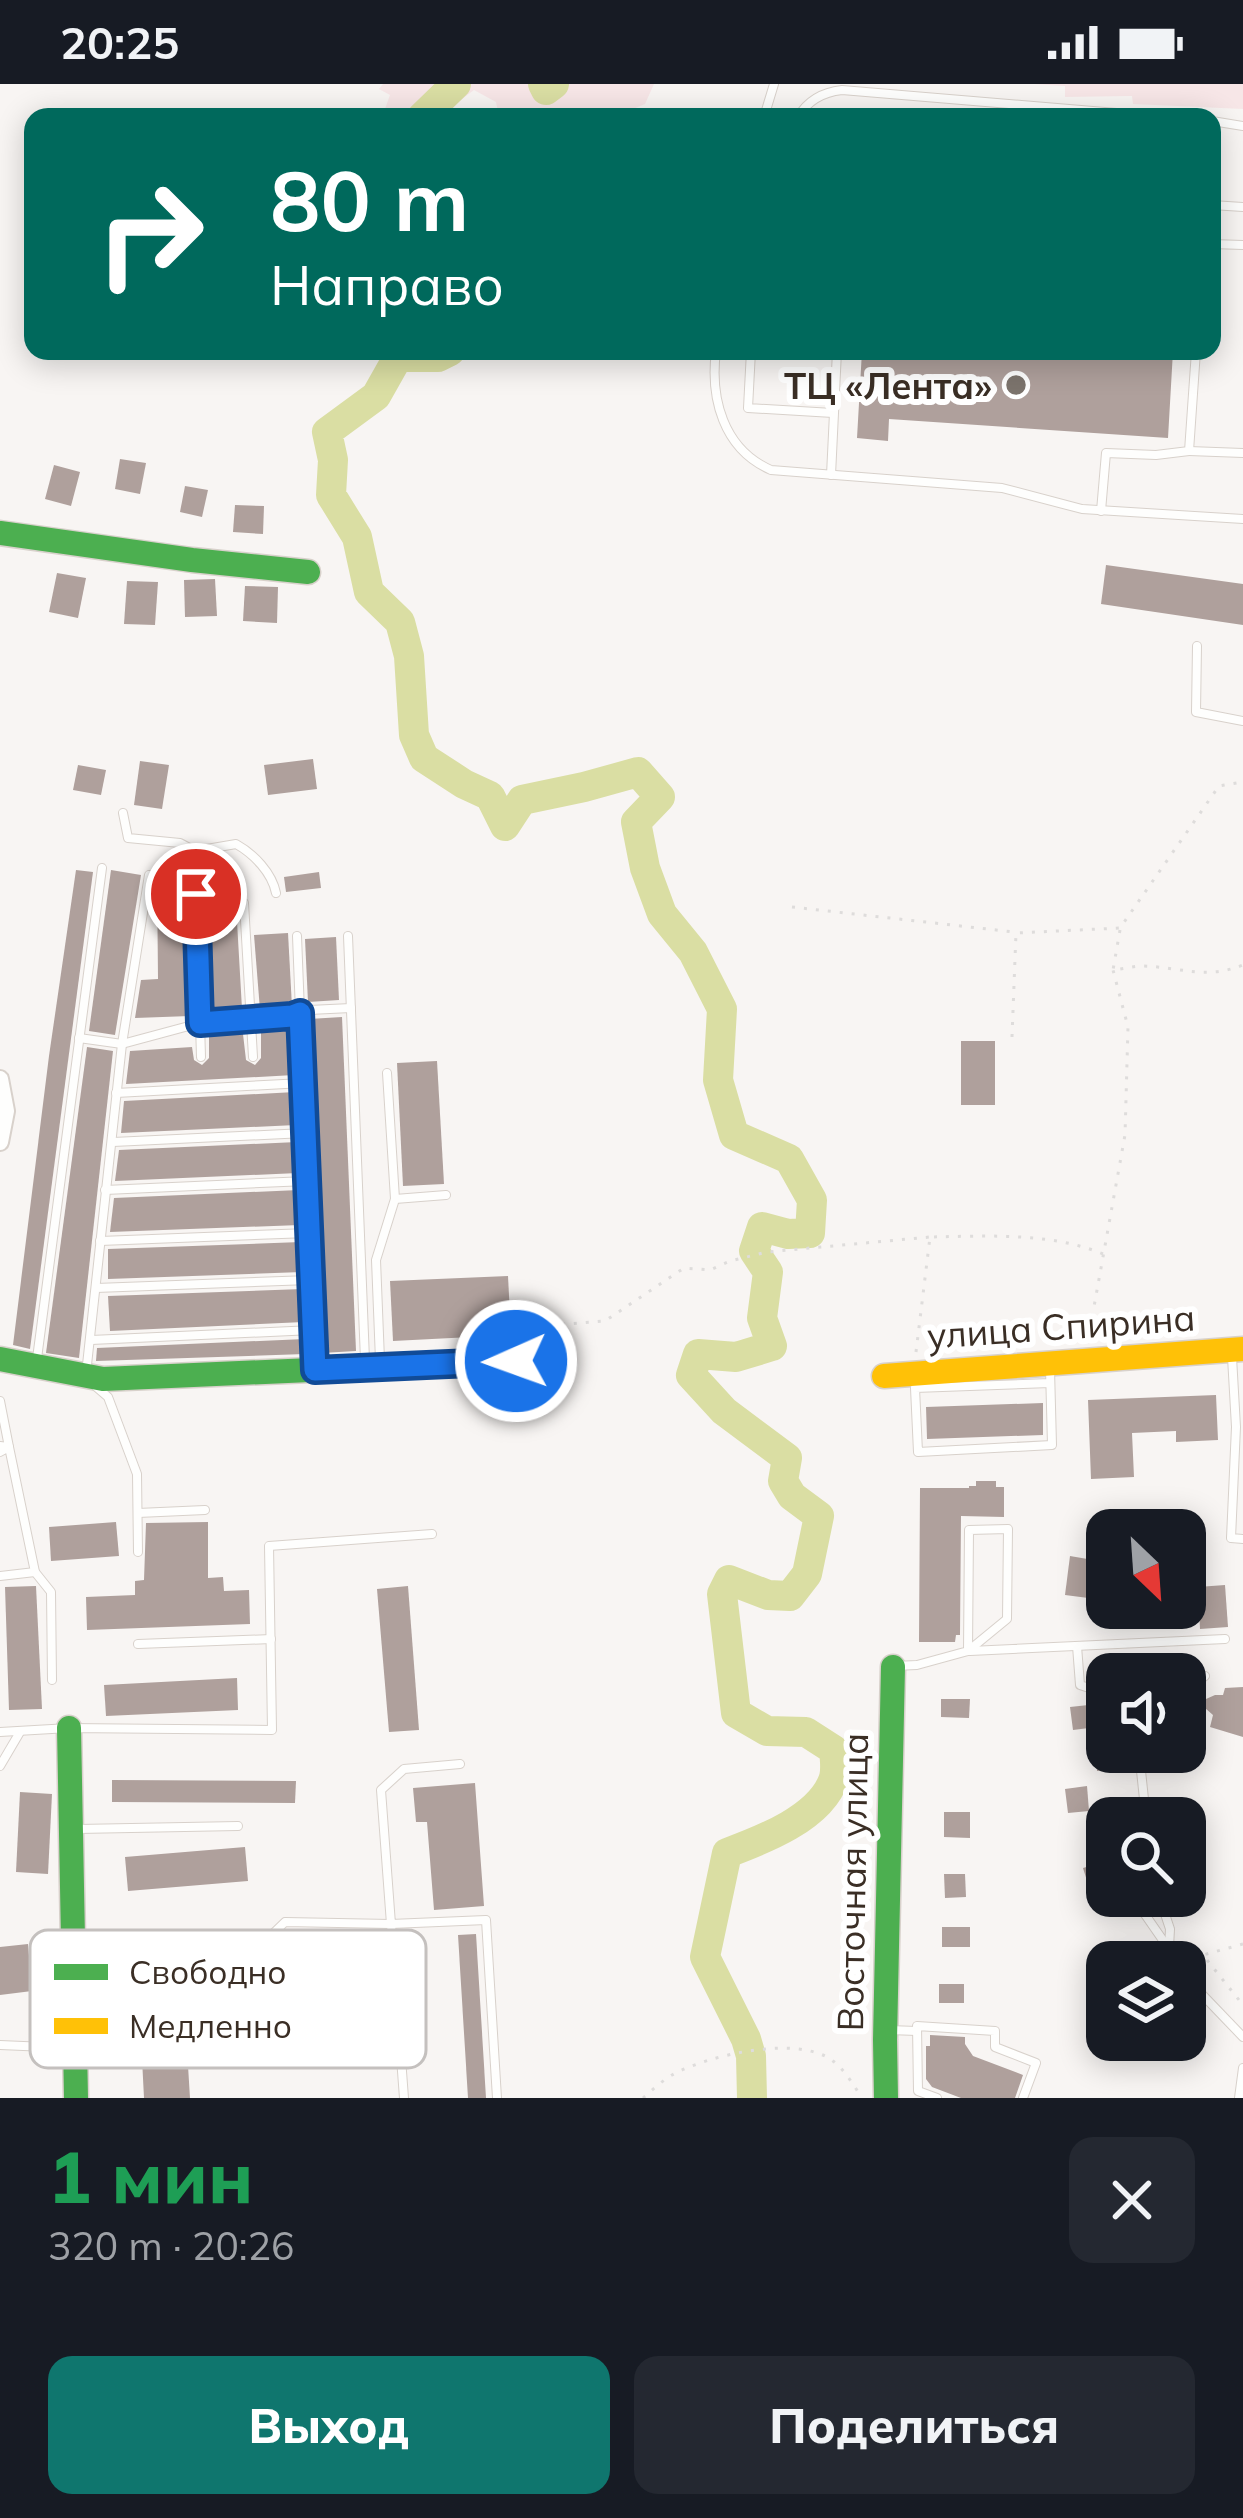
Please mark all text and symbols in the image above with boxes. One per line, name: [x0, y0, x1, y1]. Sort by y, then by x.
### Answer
text: 20:25: [60, 14, 179, 70]
text: 80 m: [270, 147, 469, 252]
icon: right: [72, 156, 228, 312]
text: Направо: [270, 251, 504, 319]
place label: ТЦ «Лента»: [784, 363, 992, 408]
marker: ТЦ «Лента»: [1003, 372, 1029, 398]
pin: [145, 843, 247, 945]
icon: arrive: [163, 861, 229, 927]
street label: улица Спирина: [925, 1294, 1197, 1358]
position arrow: [453, 1298, 579, 1424]
north arrow: [1086, 1509, 1206, 1629]
map controls: [1086, 1509, 1206, 2061]
button: sound: [1086, 1653, 1206, 1773]
street label: Восточная улица: [827, 1732, 877, 2032]
button: search: [1086, 1797, 1206, 1917]
legend: [30, 1930, 426, 2068]
button: layers: [1086, 1941, 1206, 2061]
text: Свободно: [129, 1951, 287, 1992]
text: Медленно: [129, 2005, 292, 2046]
text: 1 мин: [48, 2131, 253, 2221]
button: close: [1069, 2137, 1195, 2263]
text: 320 m · 20:26: [48, 2221, 294, 2270]
button: Выход: [48, 2356, 610, 2494]
button: Поделиться: [634, 2356, 1195, 2494]

